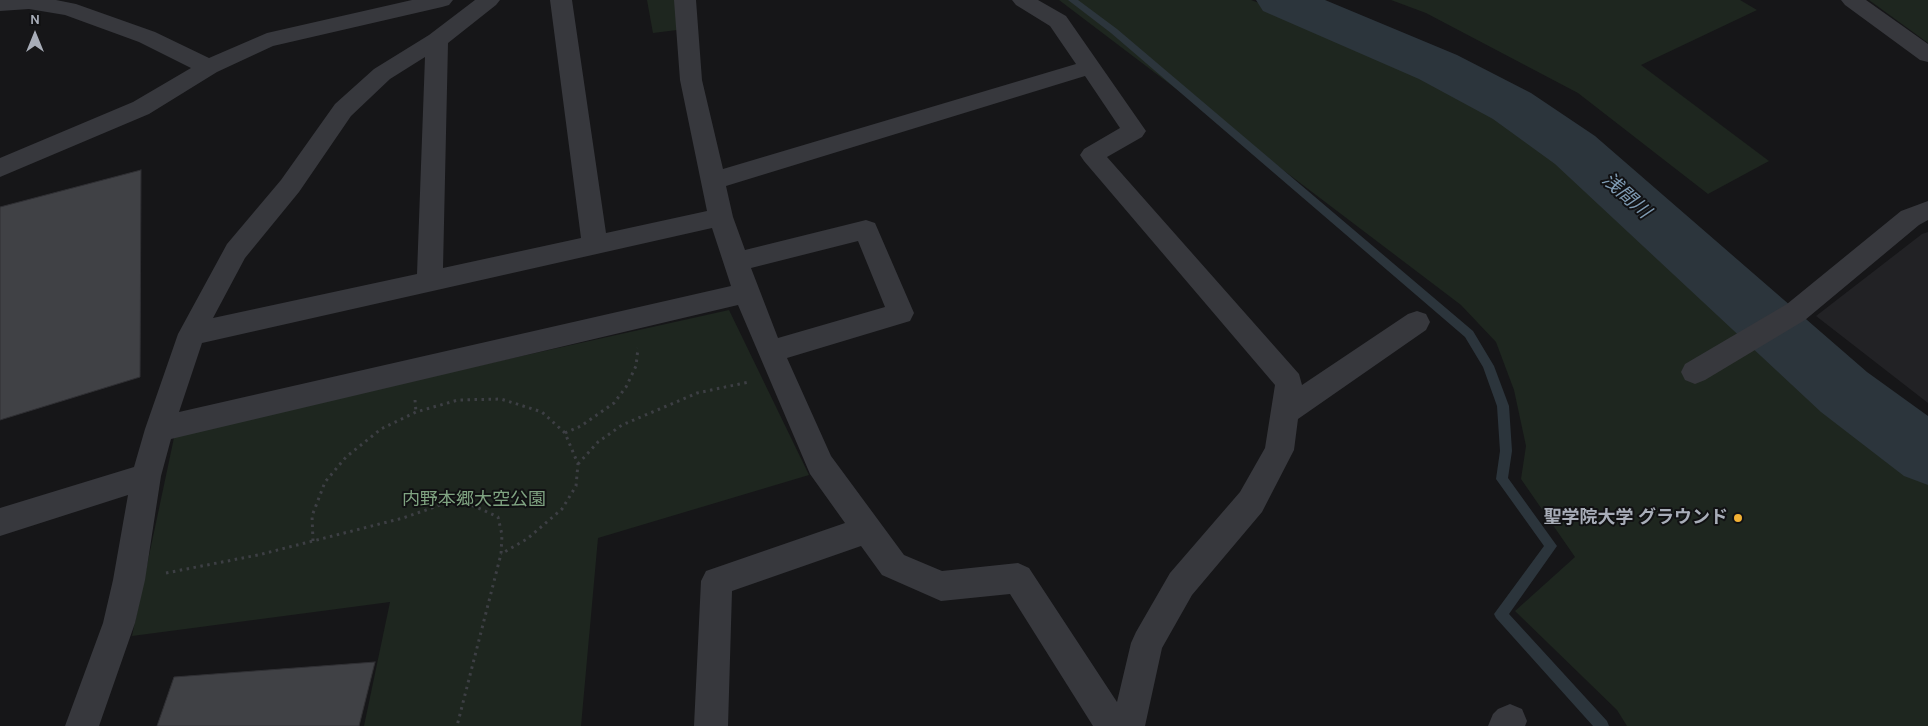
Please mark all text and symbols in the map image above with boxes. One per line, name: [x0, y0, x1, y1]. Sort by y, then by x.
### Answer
north arrow: [10, 10, 60, 60]
text: N: [30, 11, 40, 28]
water label: 浅間川: [1597, 168, 1655, 224]
park label: 内野本郷大空公園: [402, 489, 546, 511]
place label: 聖学院大学 グラウンド: [1543, 507, 1728, 529]
marker: 聖学院大学 グラウンド: [1732, 512, 1744, 524]

